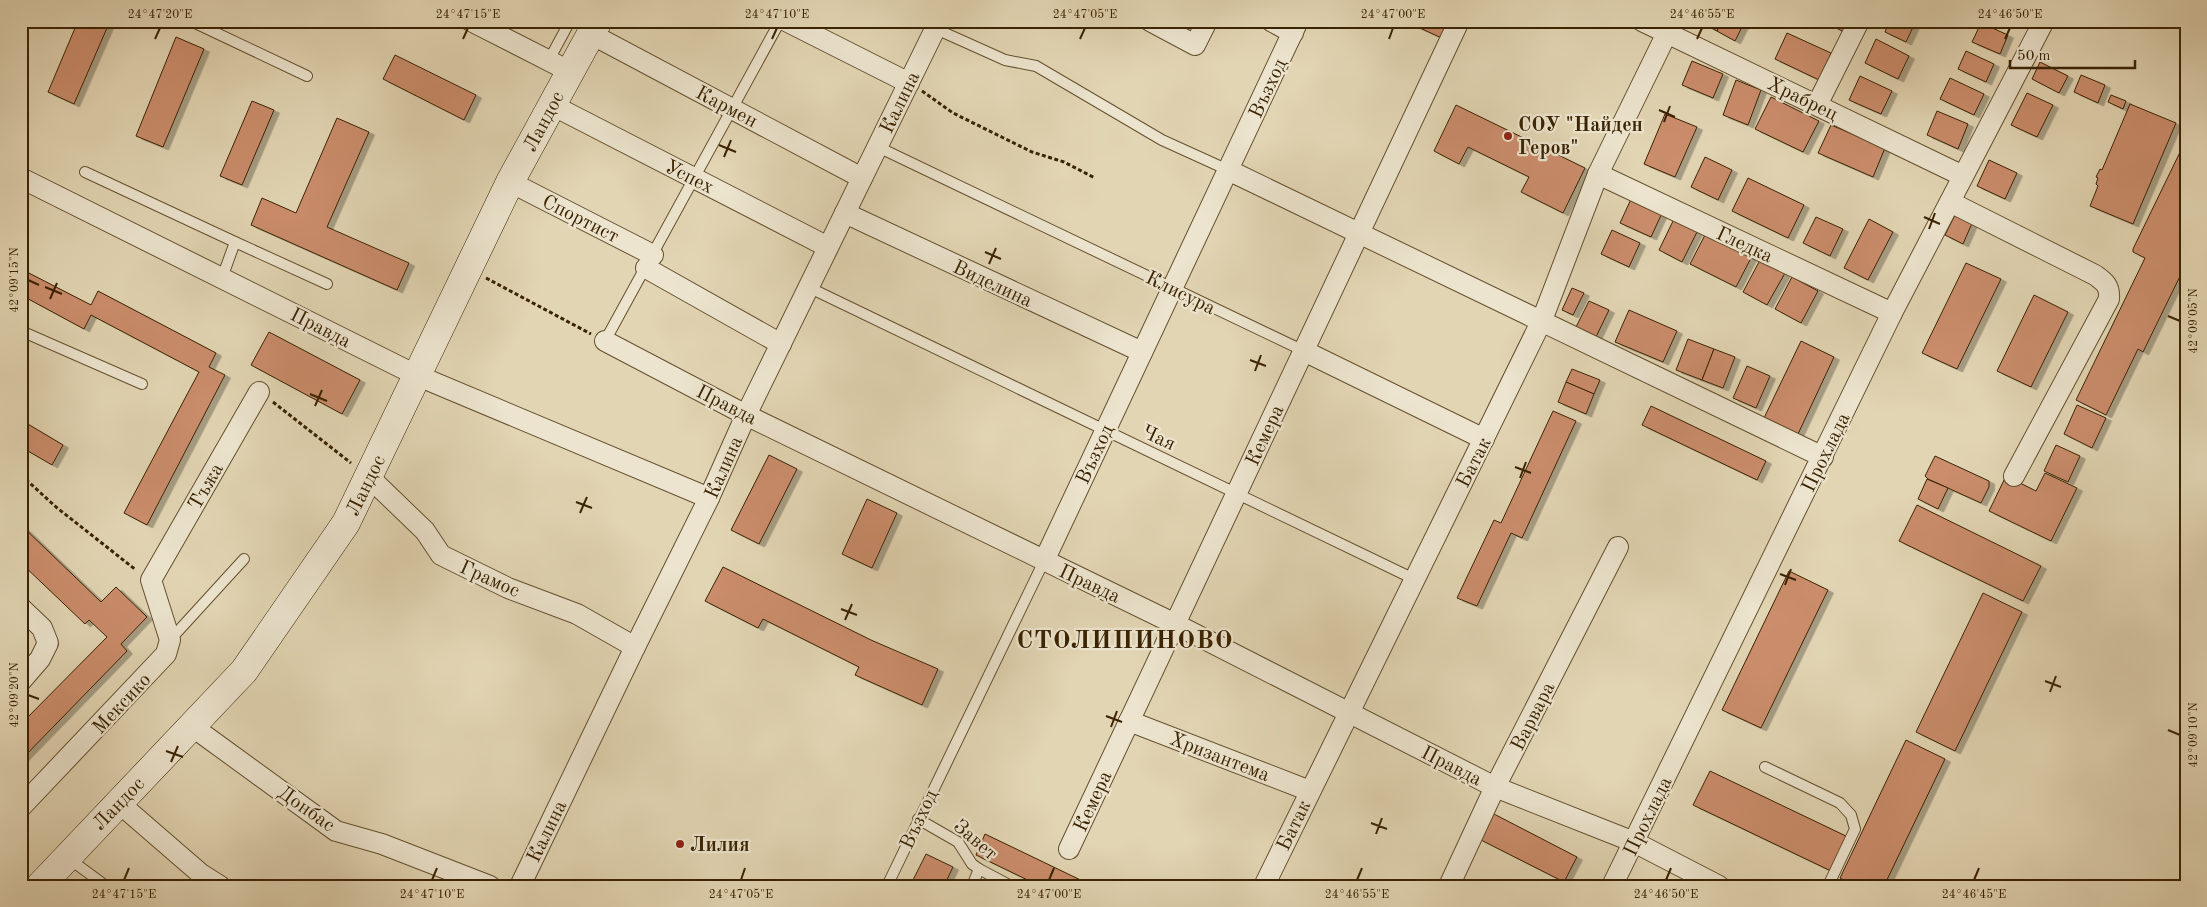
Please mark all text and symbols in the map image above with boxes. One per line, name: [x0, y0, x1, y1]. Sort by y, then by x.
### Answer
text: 24°47'15"E: [436, 8, 500, 21]
text: 24°47'05"E: [1053, 8, 1117, 21]
text: 24°46'55"E: [1670, 8, 1734, 21]
text: 24°46'50"E: [1978, 8, 2042, 21]
text: 24°47'20"E: [128, 9, 192, 21]
text: 24°47'10"E: [745, 9, 809, 21]
text: 24°47'00"E: [1361, 9, 1425, 21]
scale bar: [2010, 38, 2134, 70]
text: 50 m: [2017, 49, 2051, 64]
street label: Възход: [1246, 56, 1291, 122]
street label: Калина: [877, 69, 924, 137]
street label: Храбрец: [1764, 74, 1841, 125]
street label: Кармен: [692, 83, 760, 132]
street label: Ландос: [521, 88, 569, 155]
place label: СОУ "Найден Геров": [1518, 116, 1643, 159]
marker: СОУ "Найден Геров": [1502, 130, 1514, 142]
street label: Успех: [661, 157, 717, 199]
street label: Спортист: [539, 192, 622, 248]
street label: Гледка: [1713, 224, 1776, 268]
text: 42°09'15"N: [8, 247, 21, 313]
street label: Виделина: [949, 258, 1035, 312]
street label: Клисура: [1142, 268, 1218, 319]
text: 42°09'05"N: [2187, 288, 2200, 354]
street label: Правда: [286, 305, 354, 353]
street label: Правда: [692, 382, 760, 430]
street label: Кемера: [1243, 402, 1289, 469]
street label: Прохлада: [1799, 410, 1855, 496]
street label: Възход: [1073, 422, 1118, 488]
street label: Чая: [1138, 422, 1178, 455]
street label: Калина: [702, 433, 747, 502]
street label: Батак: [1454, 435, 1496, 491]
street label: Ландос: [344, 452, 390, 519]
street label: Тъжа: [186, 460, 228, 514]
street label: Грамос: [456, 558, 522, 602]
street label: Правда: [1055, 562, 1123, 608]
district label: СТОЛИПИНОВО: [1016, 629, 1234, 654]
text: 42°09'20"N: [9, 662, 21, 728]
street label: Мексико: [89, 670, 156, 739]
street label: Варвара: [1508, 679, 1559, 754]
text: 42°09'10"N: [2188, 702, 2200, 768]
street label: Хризантема: [1166, 730, 1272, 786]
street label: Правда: [1417, 743, 1485, 791]
street label: Кемера: [1071, 768, 1117, 835]
street label: Ландос: [90, 774, 149, 835]
street label: Прохлада: [1621, 774, 1677, 860]
street label: Донбас: [274, 783, 338, 836]
street label: Възход: [897, 787, 942, 853]
street label: Батак: [1274, 797, 1315, 854]
street label: Калина: [524, 798, 571, 866]
street label: Завет: [949, 816, 1000, 865]
place label: Лилия: [690, 836, 750, 856]
marker: Лилия: [674, 838, 686, 850]
text: 24°47'15"E: [92, 888, 156, 901]
text: 24°47'05"E: [709, 888, 773, 901]
text: 24°46'55"E: [1325, 888, 1389, 901]
text: 24°46'50"E: [1634, 888, 1698, 901]
text: 24°46'45"E: [1942, 888, 2006, 901]
text: 24°47'10"E: [400, 889, 464, 901]
text: 24°47'00"E: [1017, 889, 1081, 901]

